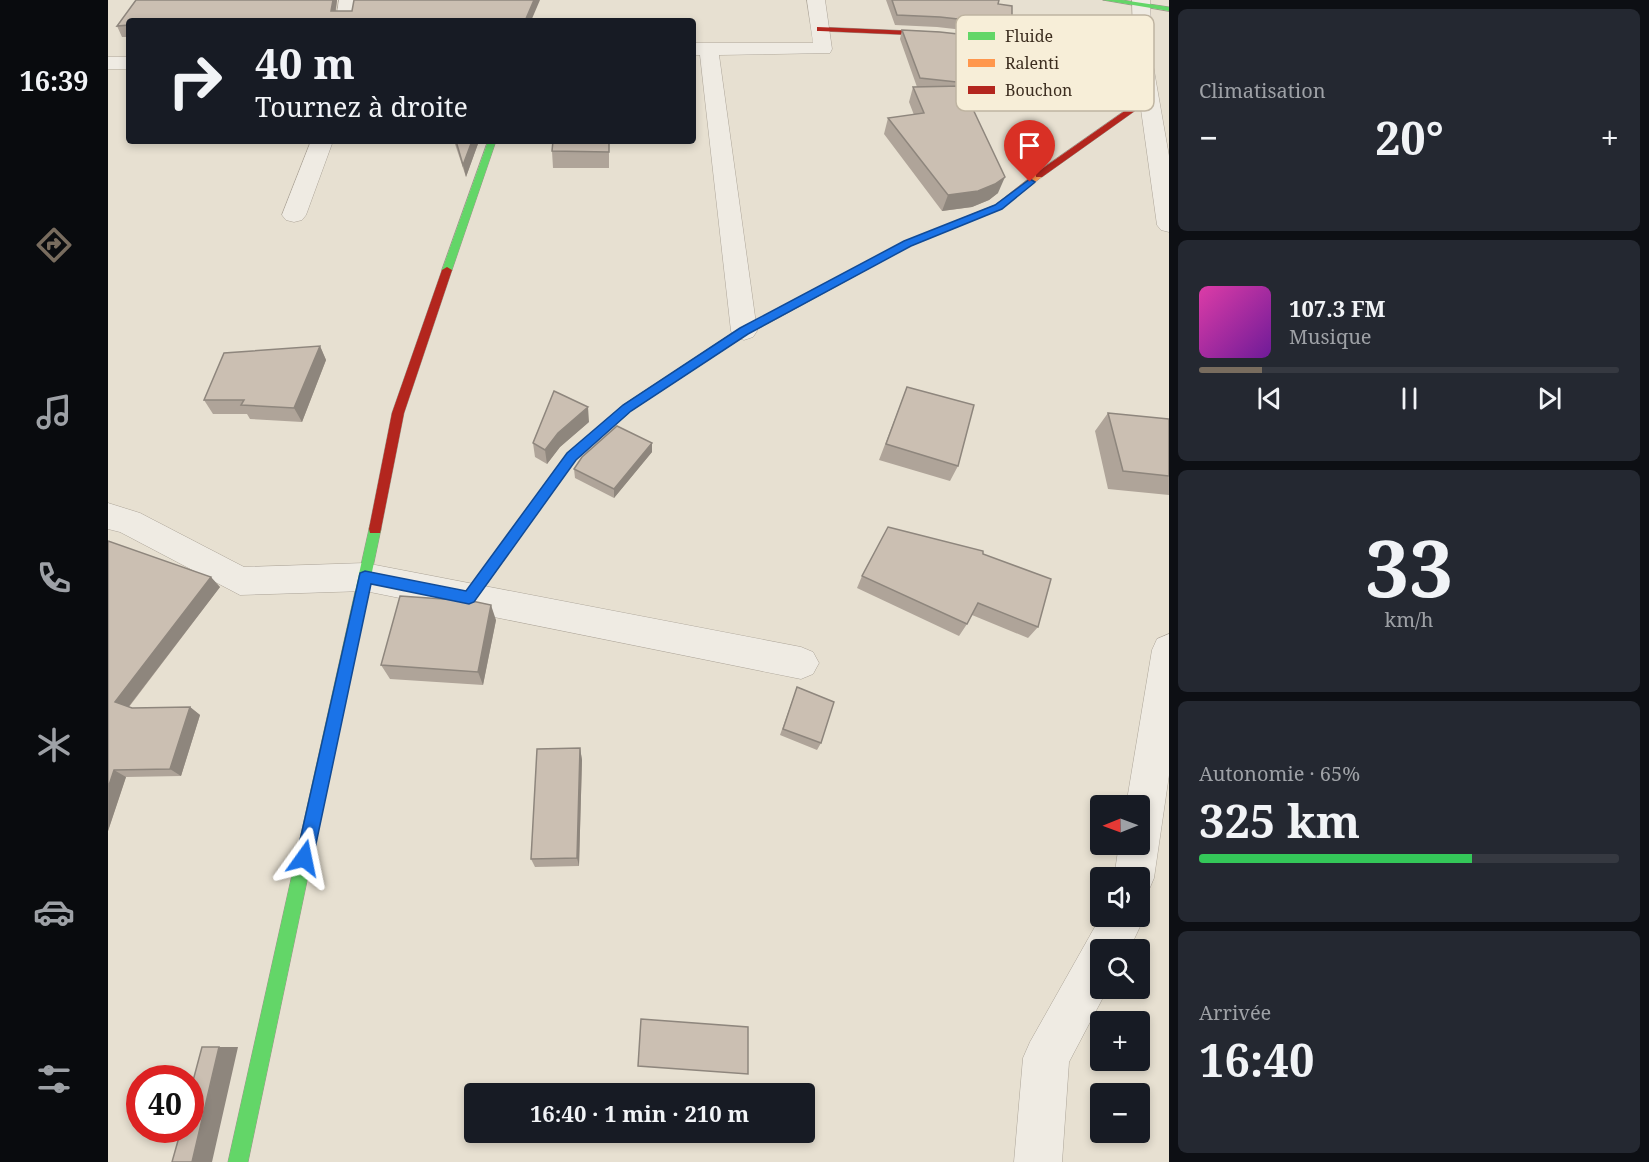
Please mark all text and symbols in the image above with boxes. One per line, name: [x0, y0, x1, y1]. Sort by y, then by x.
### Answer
legend: [956, 15, 1154, 111]
text: Fluide: [1005, 25, 1053, 47]
text: 40 m: [255, 34, 355, 91]
icon: right: [156, 42, 234, 120]
text: Ralenti: [1005, 52, 1059, 74]
text: 16:39: [19, 62, 89, 99]
text: Climatisation: [1199, 77, 1326, 104]
text: Bouchon: [1005, 79, 1072, 101]
text: Tournez à droite: [255, 88, 468, 125]
text: 20°: [1375, 107, 1444, 168]
text: −: [1199, 115, 1218, 160]
text: +: [1601, 115, 1619, 160]
pin: [1004, 120, 1055, 182]
icon: arrive: [1013, 129, 1046, 162]
icon: directions: [33, 224, 75, 266]
text: 107.3 FM: [1289, 293, 1386, 323]
text: Musique: [1289, 323, 1372, 350]
icon: previous: [1253, 382, 1286, 415]
icon: pause: [1393, 382, 1426, 415]
icon: next: [1533, 382, 1566, 415]
icon: music: [33, 391, 75, 433]
text: 33: [1365, 514, 1453, 620]
icon: phone: [33, 557, 75, 599]
text: km/h: [1384, 606, 1434, 633]
icon: climate: [33, 724, 75, 766]
text: Autonomie · 65%: [1199, 760, 1360, 787]
text: 325 km: [1199, 790, 1360, 851]
north arrow: [1090, 795, 1150, 855]
map controls: [1090, 795, 1150, 1143]
position arrow: [272, 826, 336, 890]
button: sound: [1090, 867, 1150, 927]
icon: car: [33, 891, 75, 933]
button: search: [1090, 939, 1150, 999]
text: Arrivée: [1199, 999, 1271, 1026]
button: +: [1090, 1011, 1150, 1071]
text: 16:40: [1199, 1029, 1314, 1090]
icon: filters: [33, 1058, 75, 1100]
speed limit sign: 40: [126, 1065, 204, 1143]
button: −: [1090, 1083, 1150, 1143]
text: 16:40 · 1 min · 210 m: [530, 1098, 749, 1128]

